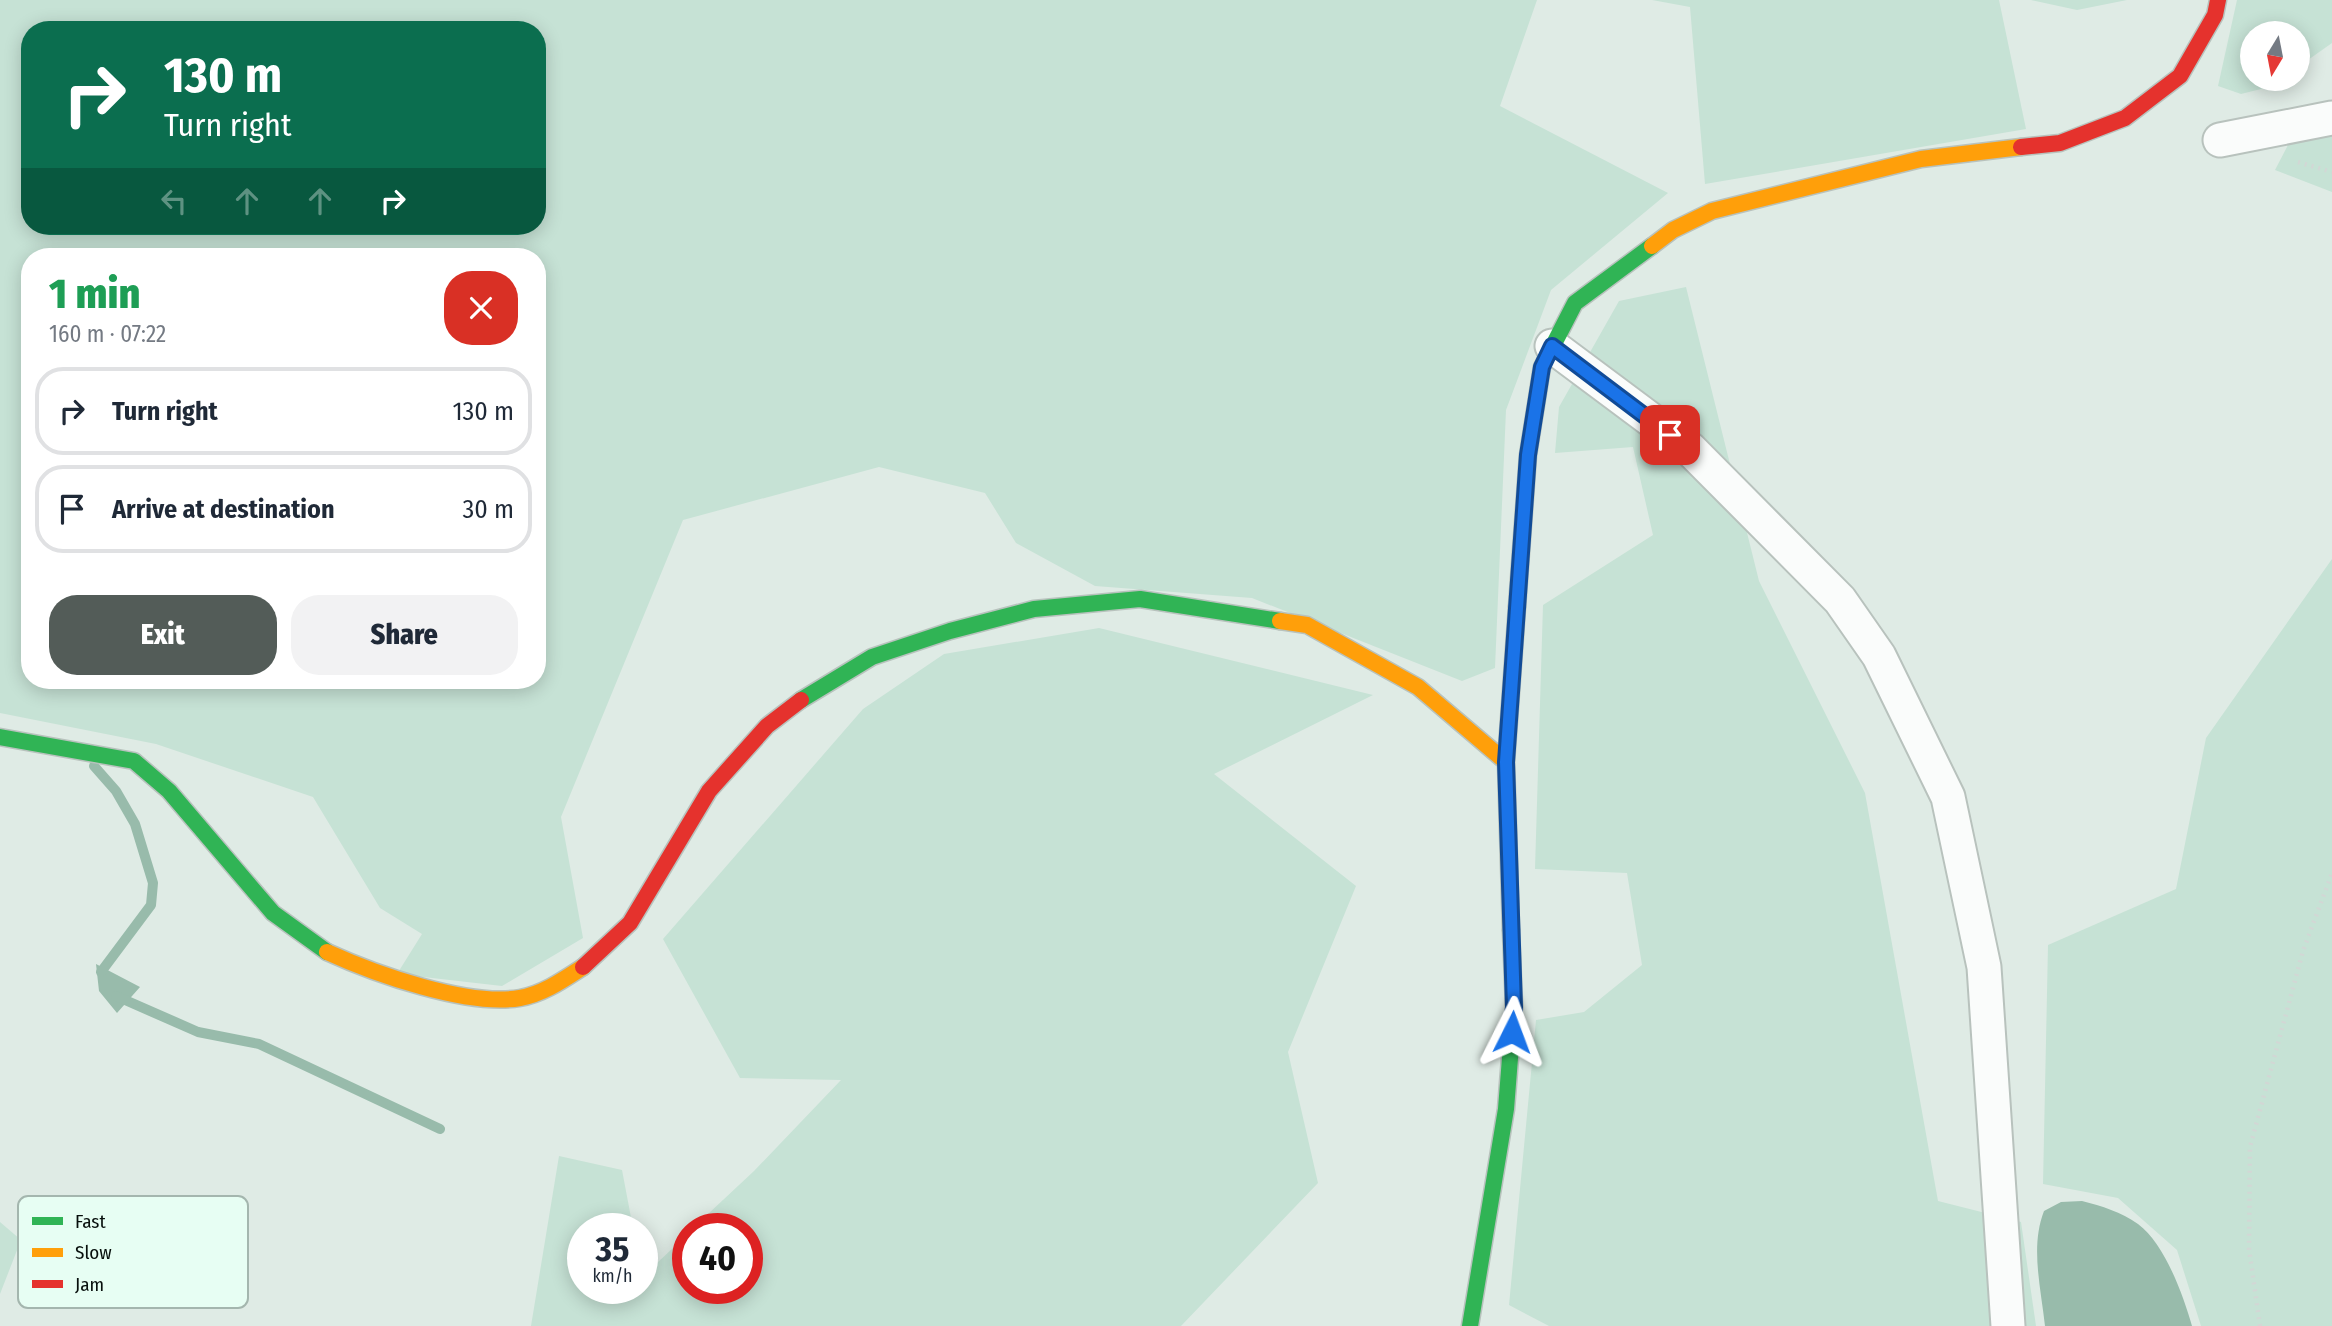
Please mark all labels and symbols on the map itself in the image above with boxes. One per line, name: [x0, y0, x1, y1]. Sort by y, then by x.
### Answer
north arrow: [2240, 21, 2310, 91]
pin: [1640, 405, 1700, 465]
position arrow: [1475, 995, 1549, 1069]
legend: [18, 1196, 248, 1308]
text: Fast: [75, 1210, 106, 1233]
speed limit sign: 40: [672, 1213, 763, 1304]
text: Slow: [75, 1241, 112, 1264]
text: Jam: [75, 1273, 104, 1296]

